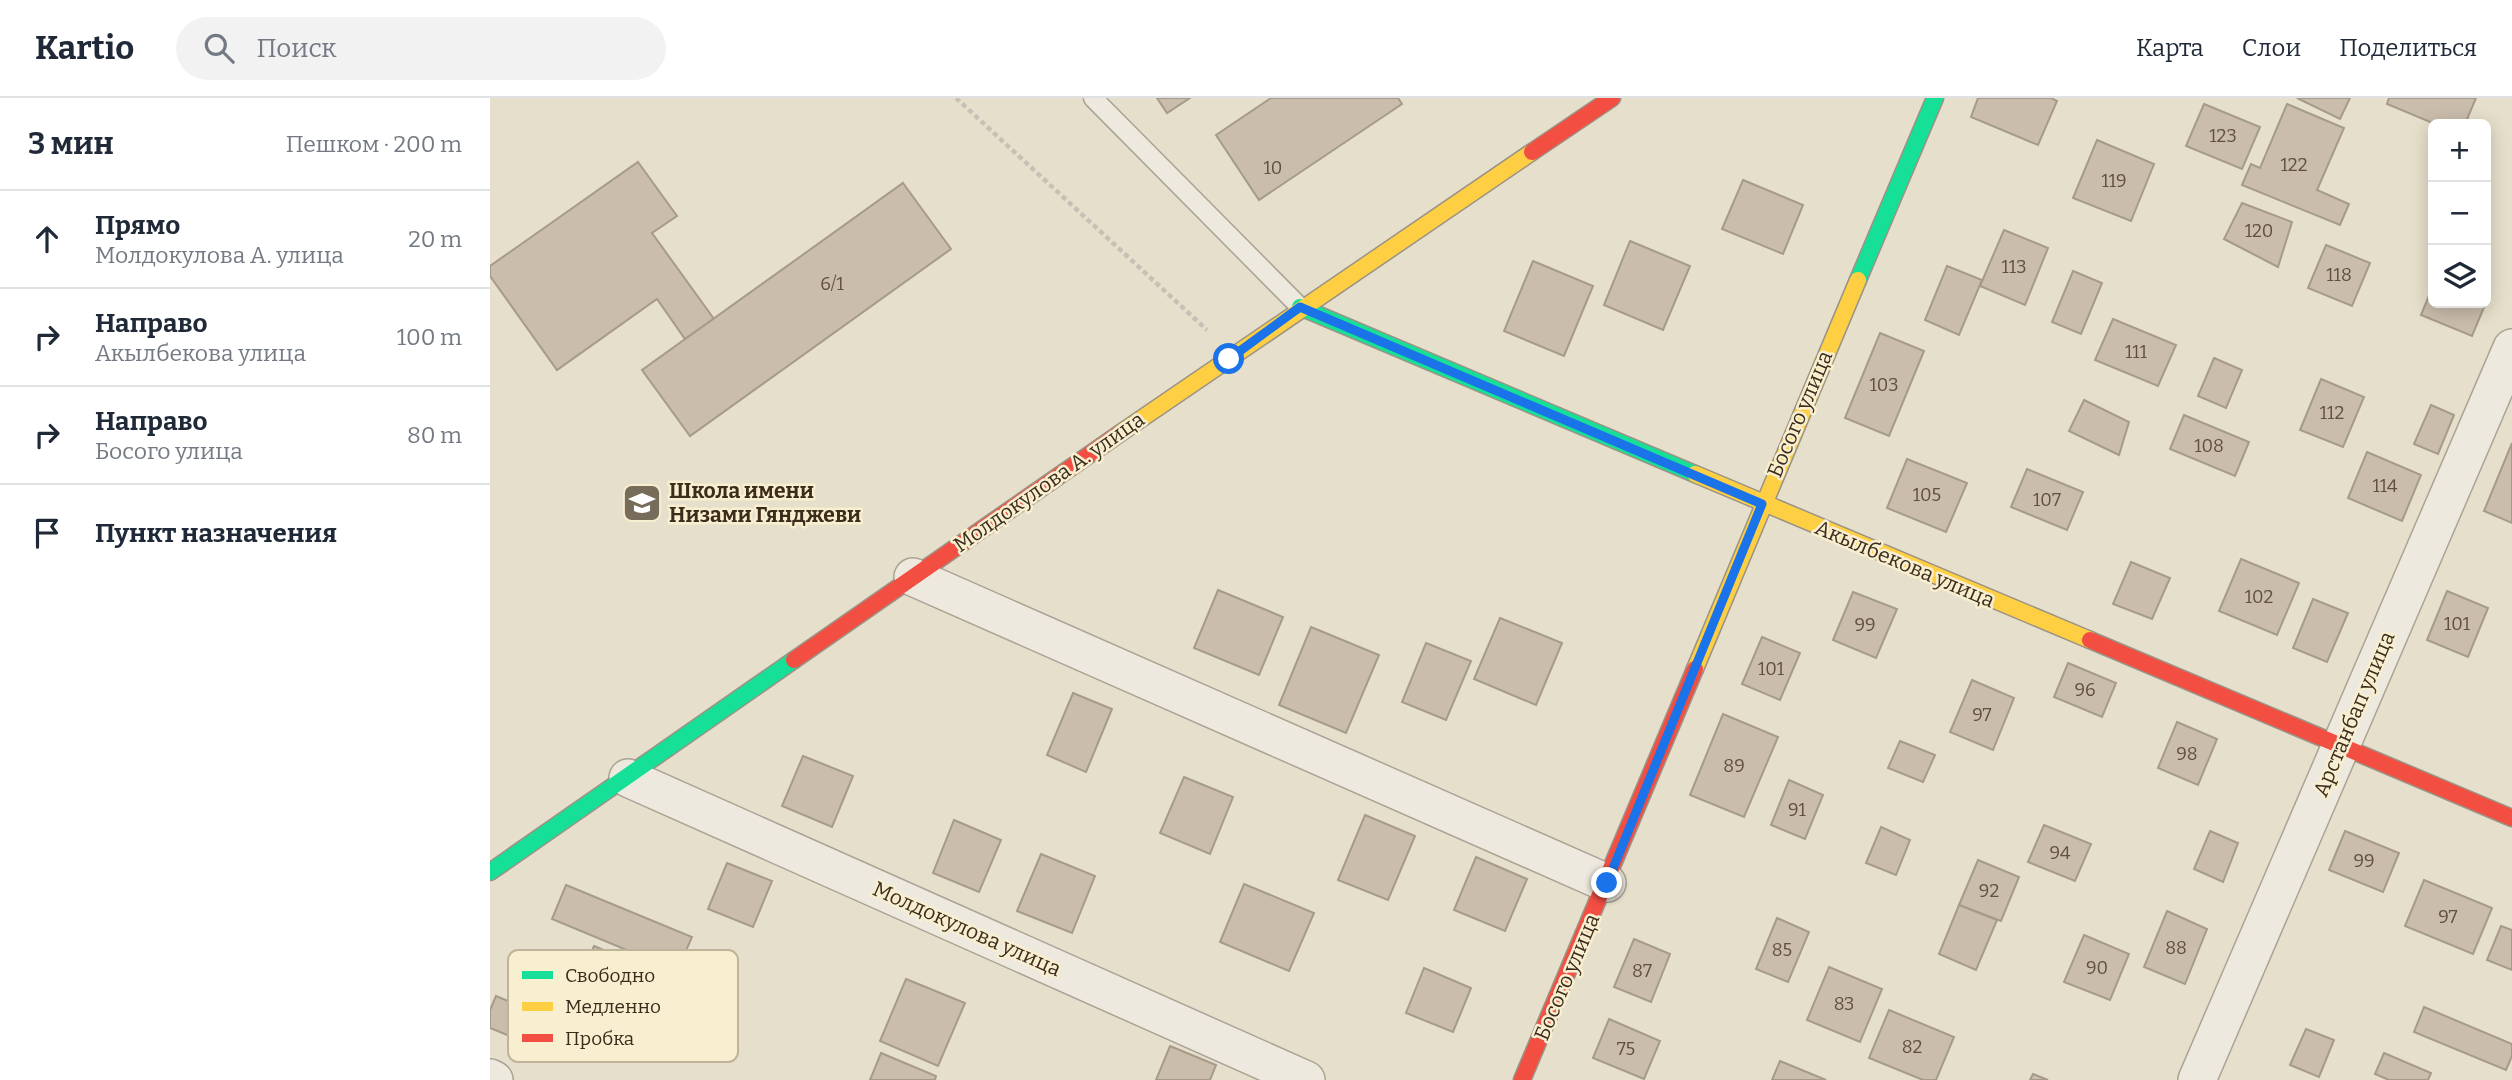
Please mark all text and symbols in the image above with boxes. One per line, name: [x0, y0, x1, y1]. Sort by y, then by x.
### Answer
search box: [176, 17, 666, 80]
text: Kartio: [35, 28, 134, 68]
icon: search: [200, 29, 238, 67]
text: Поиск: [256, 33, 337, 64]
text: Карта: [2136, 34, 2204, 62]
text: Слои: [2242, 34, 2301, 62]
text: Поделиться: [2339, 34, 2477, 62]
map controls: [2428, 119, 2491, 308]
button: +: [2428, 119, 2491, 182]
house number: 123: [2209, 125, 2237, 147]
text: 3 мин: [28, 126, 114, 162]
text: Пешком · 200 m: [286, 130, 462, 158]
house number: 122: [2281, 154, 2307, 176]
house number: 10: [1264, 157, 1282, 179]
house number: 119: [2101, 170, 2127, 192]
button: −: [2428, 182, 2491, 245]
text: Прямо: [95, 210, 180, 241]
icon: ahead: [28, 220, 66, 258]
house number: 120: [2245, 220, 2273, 242]
text: 20 m: [408, 225, 462, 253]
text: Молдокулова А. улица: [95, 241, 344, 269]
button: layers: [2428, 245, 2491, 308]
house number: 113: [2002, 256, 2026, 278]
house number: 118: [2326, 264, 2352, 286]
house number: 6/1: [820, 273, 844, 295]
text: Направо: [95, 308, 208, 339]
icon: right: [28, 318, 66, 356]
text: 100 m: [397, 323, 462, 351]
text: Акылбекова улица: [95, 339, 306, 367]
house number: 111: [2125, 341, 2148, 363]
route start: [1213, 343, 1244, 374]
street label: Босого улица: [1762, 346, 1839, 481]
house number: 103: [1869, 374, 1899, 396]
house number: 112: [2320, 402, 2344, 424]
text: Направо: [95, 406, 208, 437]
street label: Молдокулова А. улица: [948, 406, 1150, 558]
icon: right: [28, 416, 66, 454]
text: 80 m: [407, 421, 462, 449]
house number: 108: [2194, 435, 2224, 457]
text: Босого улица: [95, 437, 243, 465]
house number: 114: [2372, 475, 2398, 497]
place label: Школа имени Низами Гянджеви: [669, 478, 861, 528]
school or university icon: Школа имени Низами Гянджеви: [621, 482, 663, 524]
house number: 105: [1913, 484, 1941, 506]
house number: 107: [2033, 489, 2061, 511]
icon: arrive: [28, 514, 66, 552]
street label: Акылбекова улица: [1811, 514, 1999, 614]
text: Пункт назначения: [95, 518, 337, 549]
house number: 102: [2245, 586, 2273, 608]
house number: 101: [2444, 613, 2471, 635]
house number: 99: [1854, 614, 1876, 636]
street label: Арстанбап улица: [2307, 627, 2401, 800]
house number: 101: [1758, 658, 1785, 680]
house number: 96: [2074, 679, 2096, 701]
house number: 97: [1972, 704, 1992, 726]
house number: 98: [2176, 743, 2198, 765]
house number: 89: [1723, 755, 1745, 777]
house number: 91: [1788, 799, 1807, 821]
house number: 94: [2049, 842, 2071, 864]
house number: 99: [2353, 850, 2375, 872]
route end: [1591, 867, 1622, 898]
street label: Молдокулова улица: [869, 876, 1066, 982]
house number: 92: [1979, 880, 1999, 902]
house number: 97: [2438, 906, 2458, 928]
street label: Босого улица: [1529, 909, 1606, 1044]
house number: 88: [2165, 937, 2187, 959]
house number: 85: [1772, 939, 1792, 961]
legend: [508, 950, 738, 1062]
house number: 90: [2086, 957, 2108, 979]
house number: 87: [1632, 960, 1652, 982]
text: Свободно: [565, 964, 655, 987]
house number: 83: [1834, 993, 1854, 1015]
text: Медленно: [565, 995, 661, 1018]
text: Пробка: [565, 1027, 635, 1050]
house number: 82: [1902, 1036, 1922, 1058]
house number: 75: [1617, 1038, 1635, 1060]

